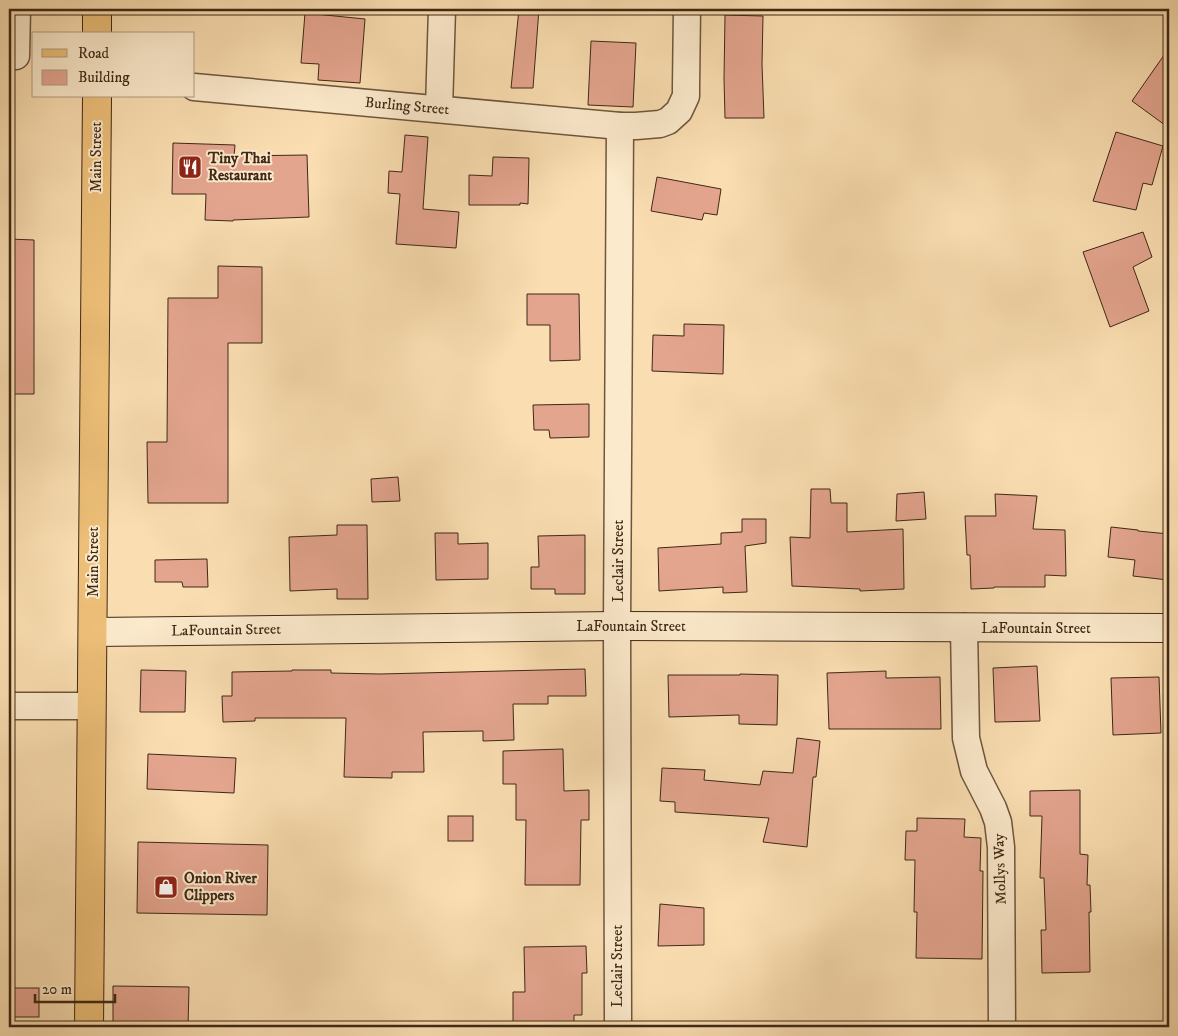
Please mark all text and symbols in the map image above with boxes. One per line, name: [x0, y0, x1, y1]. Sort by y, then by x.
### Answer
legend: [32, 32, 195, 98]
text: Road: [78, 44, 110, 63]
text: Building: [78, 68, 130, 87]
street label: Burling Street: [364, 93, 450, 119]
street label: Main Street: [87, 122, 106, 192]
place label: Tiny Thai Restaurant: [207, 149, 272, 185]
restaurant icon: Tiny Thai Restaurant: [177, 154, 203, 180]
street label: Leclair Street: [609, 520, 628, 602]
street label: Main Street: [84, 527, 103, 597]
street label: LaFountain Street: [576, 617, 686, 636]
street label: LaFountain Street: [981, 619, 1091, 638]
street label: LaFountain Street: [171, 620, 281, 640]
street label: Mollys Way: [989, 832, 1011, 905]
place label: Onion River Clippers: [184, 869, 257, 905]
shop icon: Onion River Clippers: [153, 874, 179, 900]
street label: Leclair Street: [608, 925, 627, 1007]
scale bar: [35, 971, 115, 1003]
text: 20 m: [42, 980, 72, 999]

